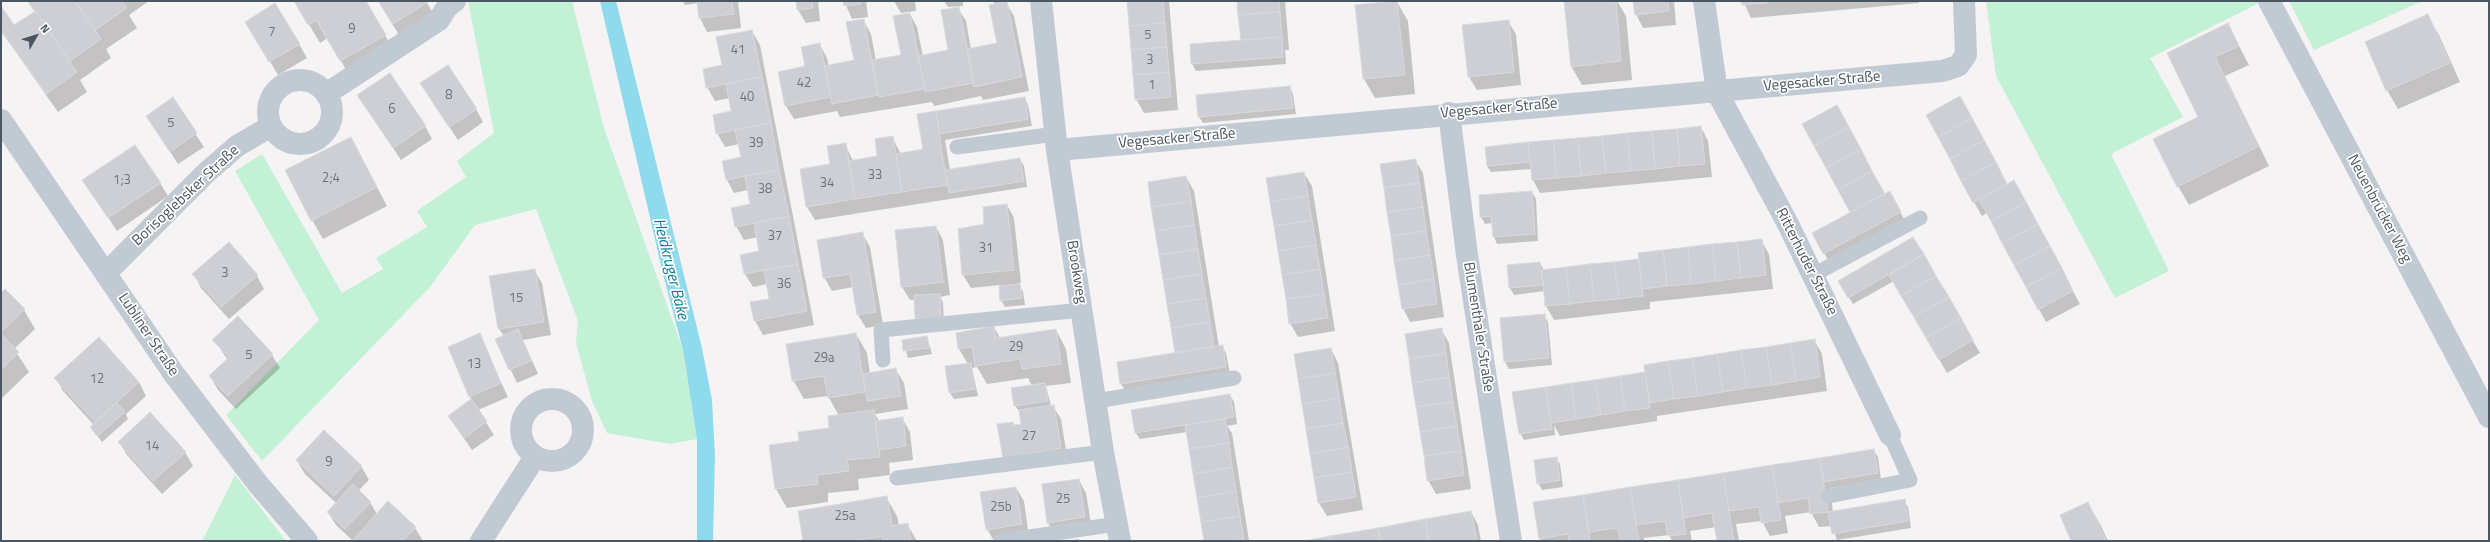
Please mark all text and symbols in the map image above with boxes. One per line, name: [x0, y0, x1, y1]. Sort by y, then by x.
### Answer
north arrow: [16, 16, 56, 56]
text: N: [37, 20, 54, 36]
house number: 9: [348, 22, 356, 38]
house number: 7: [268, 25, 276, 41]
house number: 5: [1144, 28, 1152, 44]
house number: 41: [731, 43, 745, 59]
house number: 3: [1146, 53, 1154, 69]
street label: Vegesacker Straße: [1763, 68, 1881, 96]
house number: 42: [797, 76, 811, 92]
house number: 1: [1148, 78, 1156, 94]
house number: 8: [445, 88, 453, 104]
house number: 40: [740, 90, 754, 106]
street label: Vegesacker Straße: [1440, 95, 1558, 123]
house number: 6: [388, 102, 396, 118]
house number: 5: [167, 116, 175, 132]
street label: Vegesacker Straße: [1118, 125, 1236, 153]
house number: 39: [749, 136, 763, 152]
street label: Borisoglebsker Straße: [129, 142, 243, 250]
street label: Neuenbrücker Weg: [2343, 152, 2415, 266]
house number: 33: [868, 168, 882, 184]
house number: 2;4: [322, 171, 340, 187]
house number: 1;3: [113, 173, 131, 189]
house number: 34: [820, 176, 834, 192]
house number: 38: [758, 182, 772, 198]
street label: Ritterhuder Straße: [1771, 205, 1841, 319]
water label: Heidkruger Bäke: [648, 216, 692, 322]
house number: 37: [768, 229, 782, 245]
street label: Brookweg: [1062, 239, 1090, 305]
house number: 31: [979, 241, 993, 257]
street label: Blumenthaler Straße: [1459, 261, 1497, 393]
house number: 3: [221, 266, 229, 282]
house number: 36: [777, 277, 791, 293]
street label: Lubliner Straße: [114, 290, 182, 380]
house number: 15: [509, 291, 523, 307]
house number: 29: [1009, 340, 1023, 356]
house number: 5: [245, 348, 253, 364]
house number: 29a: [813, 351, 835, 367]
house number: 13: [467, 357, 481, 373]
house number: 12: [90, 372, 104, 388]
house number: 27: [1022, 429, 1036, 445]
house number: 14: [145, 439, 159, 455]
house number: 9: [325, 455, 333, 471]
house number: 25: [1056, 492, 1070, 508]
house number: 25b: [990, 500, 1012, 516]
house number: 25a: [834, 509, 856, 525]

